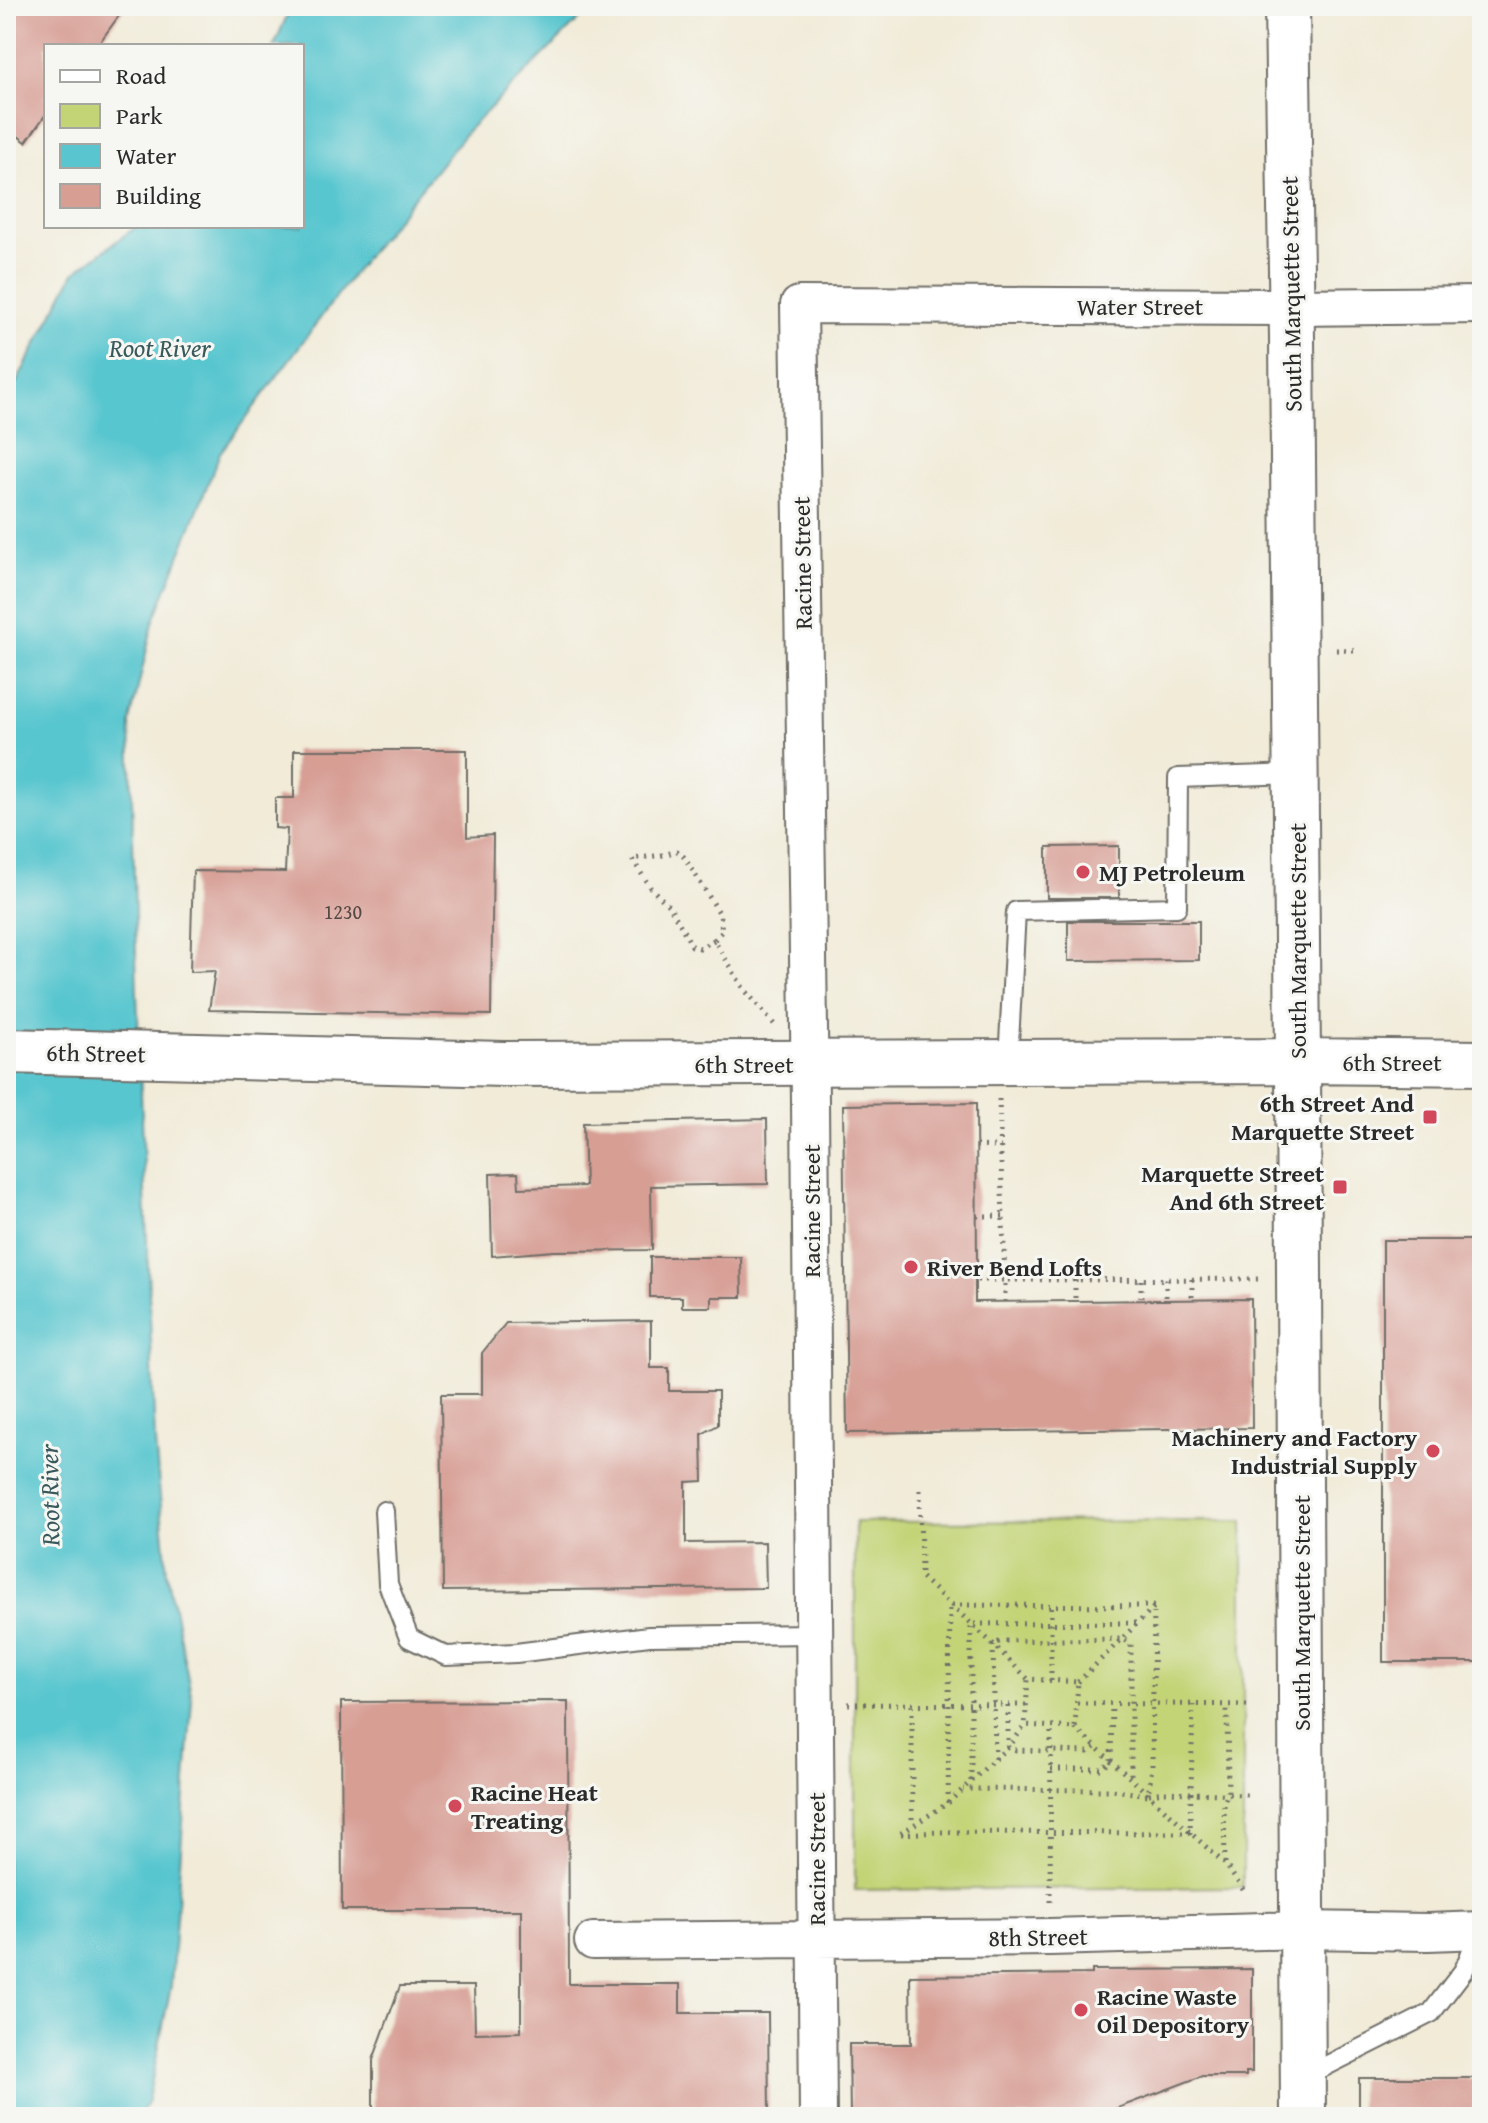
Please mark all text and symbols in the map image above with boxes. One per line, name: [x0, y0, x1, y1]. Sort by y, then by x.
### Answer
legend: [44, 44, 304, 228]
text: Road: [116, 58, 166, 93]
text: Park: [116, 98, 163, 133]
text: Water: [116, 138, 177, 173]
street label: South Marquette Street: [1271, 175, 1311, 412]
text: Building: [116, 178, 201, 213]
street label: Water Street: [1077, 289, 1204, 324]
water label: Root River: [108, 328, 212, 367]
street label: Racine Street: [783, 496, 821, 630]
street label: South Marquette Street: [1280, 823, 1315, 1059]
place label: MJ Petroleum: [1099, 855, 1245, 890]
marker: MJ Petroleum: [1074, 863, 1092, 881]
house number: 1230: [324, 897, 362, 926]
street label: 6th Street: [46, 1035, 147, 1071]
street label: 6th Street: [1342, 1045, 1442, 1080]
street label: 6th Street: [694, 1047, 794, 1082]
place label: 6th Street And Marquette Street: [1231, 1086, 1414, 1149]
marker: 6th Street And Marquette Street: [1421, 1108, 1439, 1126]
street label: Racine Street: [794, 1144, 829, 1278]
place label: Marquette Street And 6th Street: [1141, 1156, 1324, 1219]
marker: Marquette Street And 6th Street: [1331, 1178, 1349, 1196]
place label: River Bend Lofts: [927, 1250, 1102, 1285]
marker: River Bend Lofts: [902, 1258, 920, 1276]
place label: Machinery and Factory Industrial Supply: [1172, 1420, 1418, 1483]
water label: Root River: [29, 1442, 69, 1547]
marker: Machinery and Factory Industrial Supply: [1424, 1442, 1442, 1460]
street label: South Marquette Street: [1284, 1495, 1319, 1731]
place label: Racine Heat Treating: [471, 1775, 598, 1838]
street label: Racine Street: [799, 1792, 834, 1926]
marker: Racine Heat Treating: [446, 1797, 464, 1815]
street label: 8th Street: [988, 1919, 1089, 1955]
place label: Racine Waste Oil Depository: [1097, 1979, 1250, 2042]
marker: Racine Waste Oil Depository: [1072, 2001, 1090, 2019]

